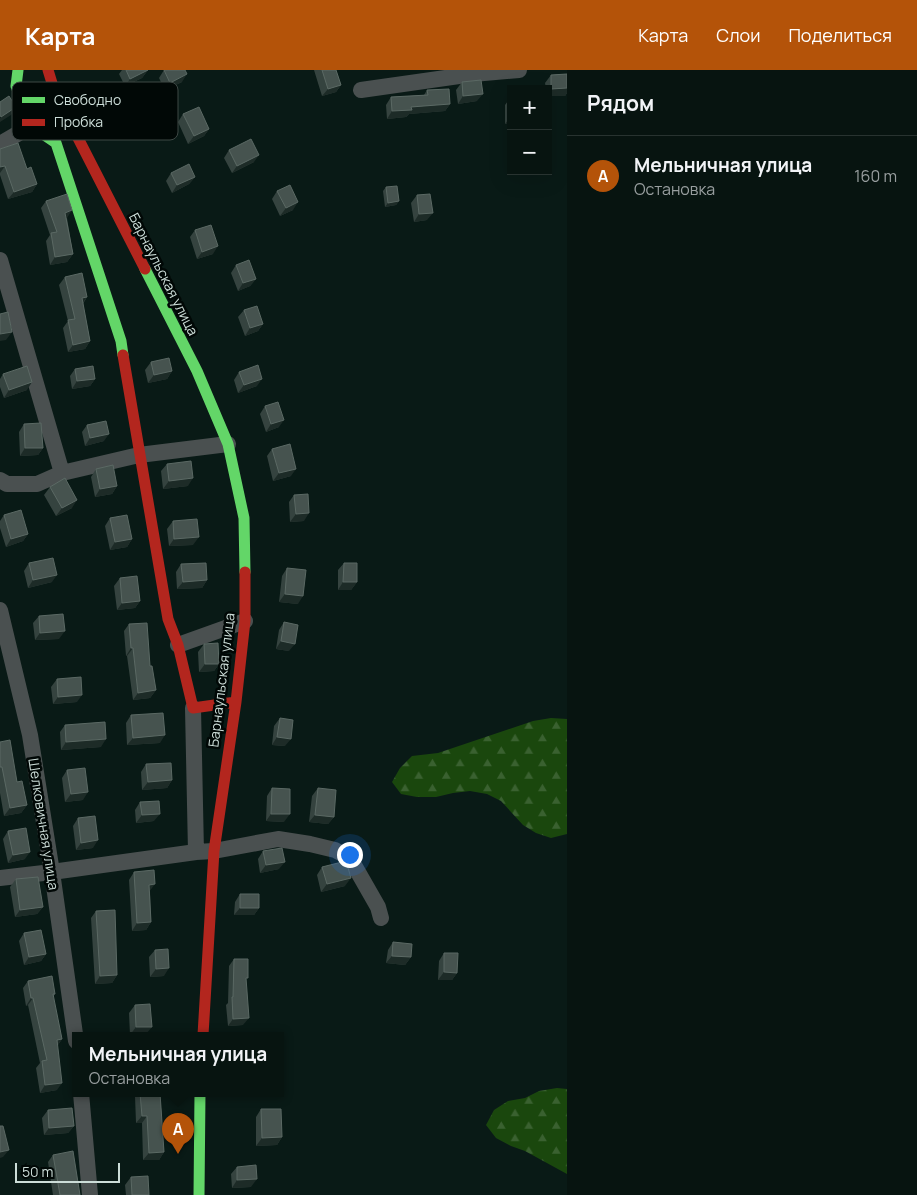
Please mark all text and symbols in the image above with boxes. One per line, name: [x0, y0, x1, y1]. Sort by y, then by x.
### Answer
text: Карта: [25, 19, 95, 52]
text: Карта: [638, 23, 688, 47]
text: Слои: [716, 23, 760, 47]
text: Поделиться: [788, 23, 892, 47]
legend: [12, 82, 178, 140]
map controls: [507, 85, 552, 175]
button: +: [507, 85, 552, 130]
text: Рядом: [587, 89, 654, 117]
text: Свободно: [54, 90, 121, 109]
text: Пробка: [54, 112, 103, 131]
button: −: [507, 130, 552, 175]
text: Мельничная улица: [634, 152, 812, 178]
text: A: [598, 165, 608, 187]
text: 160 m: [854, 165, 897, 187]
text: Остановка: [634, 178, 715, 200]
street label: Барнаульская улица: [125, 209, 203, 339]
street label: Барнаульская улица: [203, 612, 239, 748]
street label: Шелковичная улица: [24, 757, 64, 891]
your location: [337, 842, 363, 868]
popup: [72, 1032, 284, 1097]
text: Мельничная улица: [89, 1041, 267, 1067]
text: Остановка: [89, 1067, 170, 1089]
pin: A: [162, 1113, 194, 1154]
scale bar: [15, 1160, 120, 1183]
text: 50 m: [22, 1162, 53, 1181]

